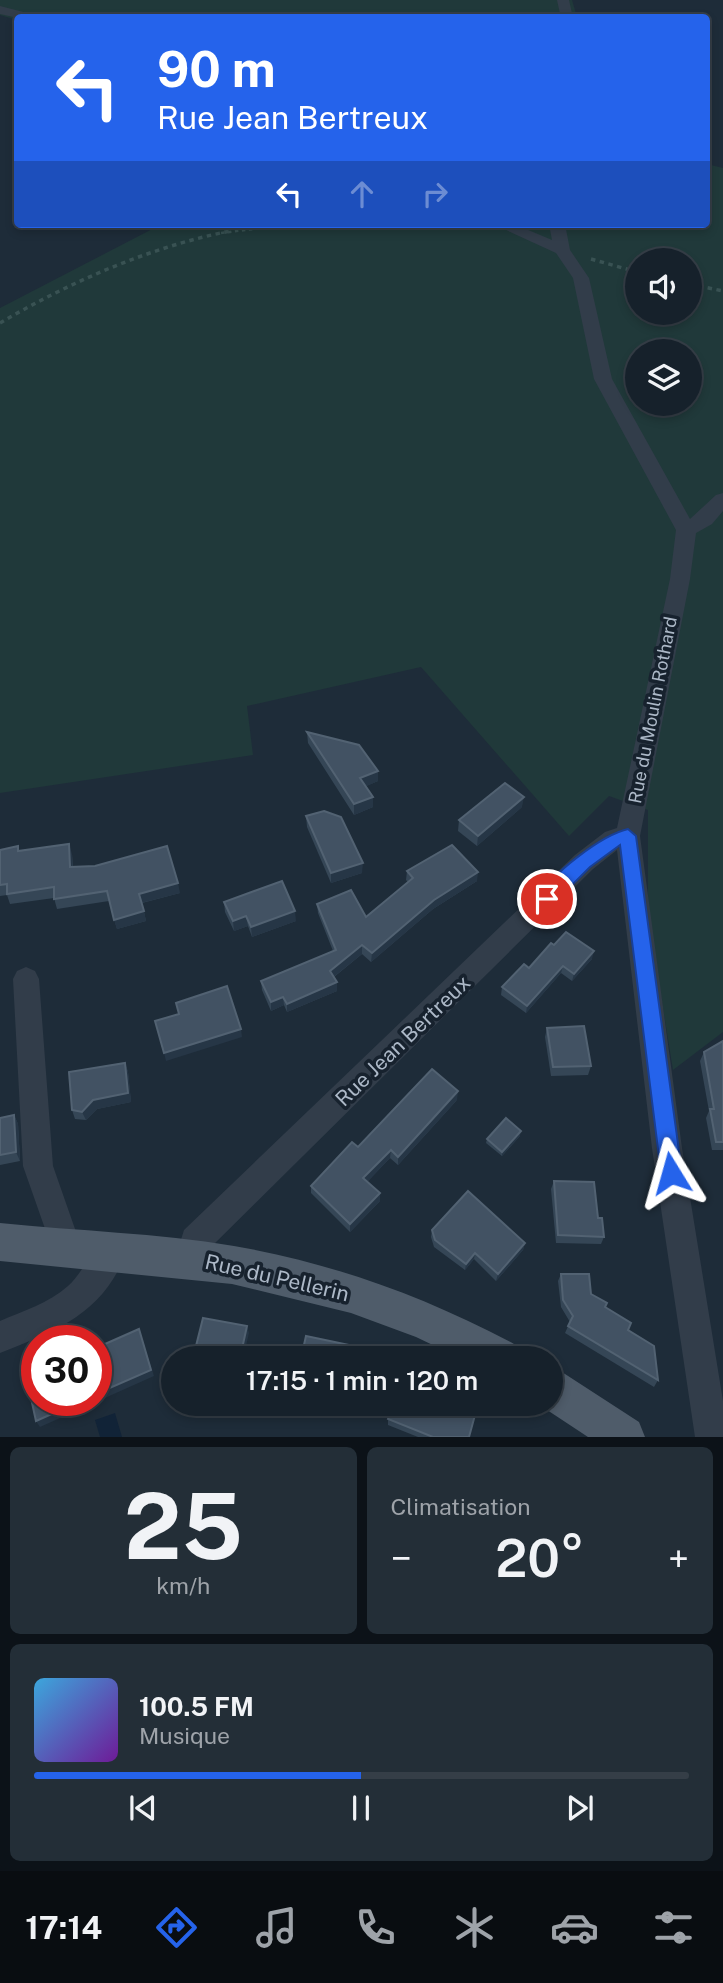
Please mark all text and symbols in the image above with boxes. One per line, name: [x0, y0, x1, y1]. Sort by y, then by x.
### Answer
text: 90 m: [157, 40, 276, 98]
icon: left: [42, 42, 133, 133]
text: Rue Jean Bertreux: [157, 99, 428, 136]
icon: left: [270, 175, 308, 213]
icon: ahead: [343, 175, 381, 213]
icon: right: [416, 175, 454, 213]
map controls: [625, 248, 702, 416]
button: sound: [625, 248, 702, 325]
button: layers: [625, 339, 702, 416]
street label: Rue du Moulin Rothard: [624, 615, 681, 805]
pin: [517, 869, 577, 929]
icon: arrive: [528, 880, 566, 918]
street label: Rue Jean Bertreux: [330, 970, 475, 1111]
position arrow: [634, 1136, 708, 1210]
street label: Rue du Pellerin: [203, 1249, 352, 1306]
speed limit sign: 30: [21, 1325, 112, 1416]
text: 17:15 · 1 min · 120 m: [246, 1365, 478, 1396]
text: 25: [124, 1473, 243, 1579]
text: Climatisation: [391, 1493, 531, 1520]
text: 20°: [495, 1528, 584, 1589]
text: −: [391, 1536, 412, 1581]
text: +: [668, 1536, 689, 1581]
text: km/h: [156, 1572, 210, 1599]
text: 100.5 FM: [139, 1691, 254, 1722]
text: Musique: [139, 1722, 230, 1749]
icon: previous: [124, 1789, 162, 1827]
icon: pause: [342, 1789, 380, 1827]
icon: next: [561, 1789, 599, 1827]
icon: directions: [152, 1903, 201, 1952]
icon: music: [252, 1903, 301, 1952]
icon: phone: [351, 1903, 400, 1952]
icon: climate: [450, 1903, 499, 1952]
icon: car: [550, 1903, 599, 1952]
icon: filters: [649, 1903, 698, 1952]
text: 17:14: [25, 1909, 102, 1946]

